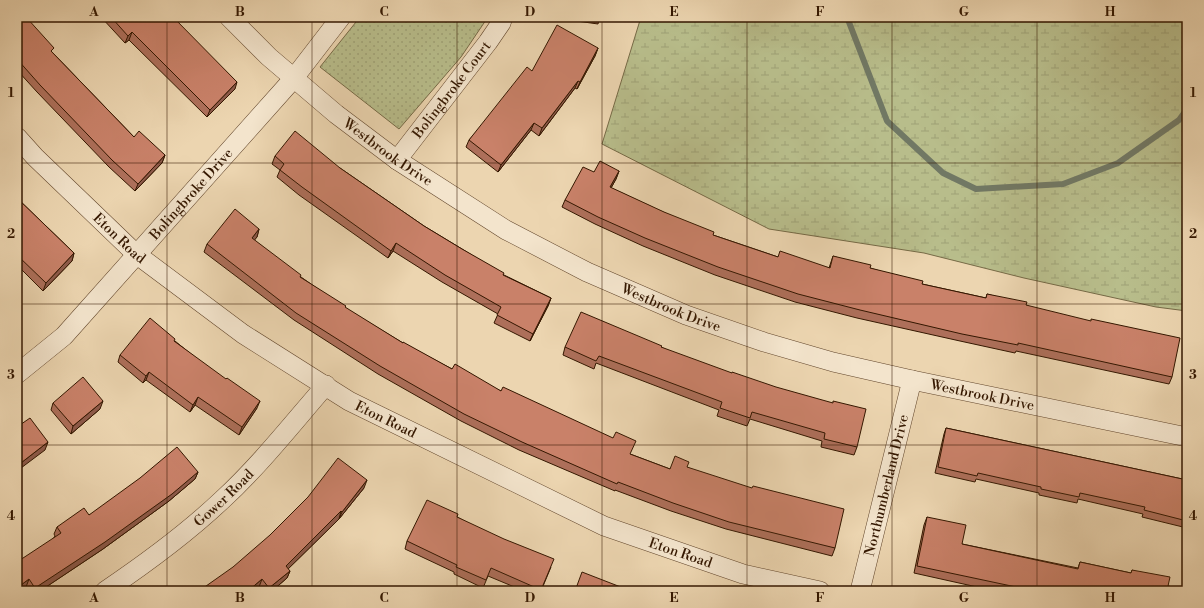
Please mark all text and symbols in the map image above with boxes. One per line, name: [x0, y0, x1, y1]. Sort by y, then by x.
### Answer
text: A: [88, 4, 99, 20]
text: B: [235, 4, 245, 20]
text: C: [379, 4, 389, 20]
text: D: [525, 4, 535, 20]
text: E: [669, 4, 679, 20]
text: F: [815, 4, 825, 20]
text: G: [959, 4, 970, 20]
text: H: [1105, 4, 1116, 20]
street label: Bolingbroke Court: [408, 38, 495, 143]
text: 1: [8, 85, 15, 101]
text: 1: [1190, 85, 1197, 101]
street label: Westbrook Drive: [338, 114, 436, 191]
street label: Bolingbroke Drive: [145, 145, 237, 245]
street label: Eton Road: [89, 209, 149, 268]
text: 2: [7, 226, 15, 242]
text: 2: [1189, 226, 1197, 242]
street label: Westbrook Drive: [617, 280, 723, 336]
text: 3: [7, 367, 15, 383]
text: 3: [1189, 367, 1197, 383]
street label: Westbrook Drive: [928, 376, 1036, 415]
street label: Eton Road: [352, 397, 419, 443]
street label: Northumberland Drive: [861, 413, 913, 558]
street label: Gower Road: [190, 466, 258, 531]
text: 4: [7, 508, 16, 524]
text: 4: [1189, 508, 1198, 524]
street label: Eton Road: [646, 534, 715, 573]
text: A: [88, 590, 99, 606]
text: B: [235, 590, 245, 606]
text: C: [379, 590, 389, 606]
text: D: [525, 590, 535, 606]
text: E: [669, 590, 679, 606]
text: F: [815, 590, 825, 606]
text: G: [959, 590, 970, 606]
text: H: [1105, 590, 1116, 606]

